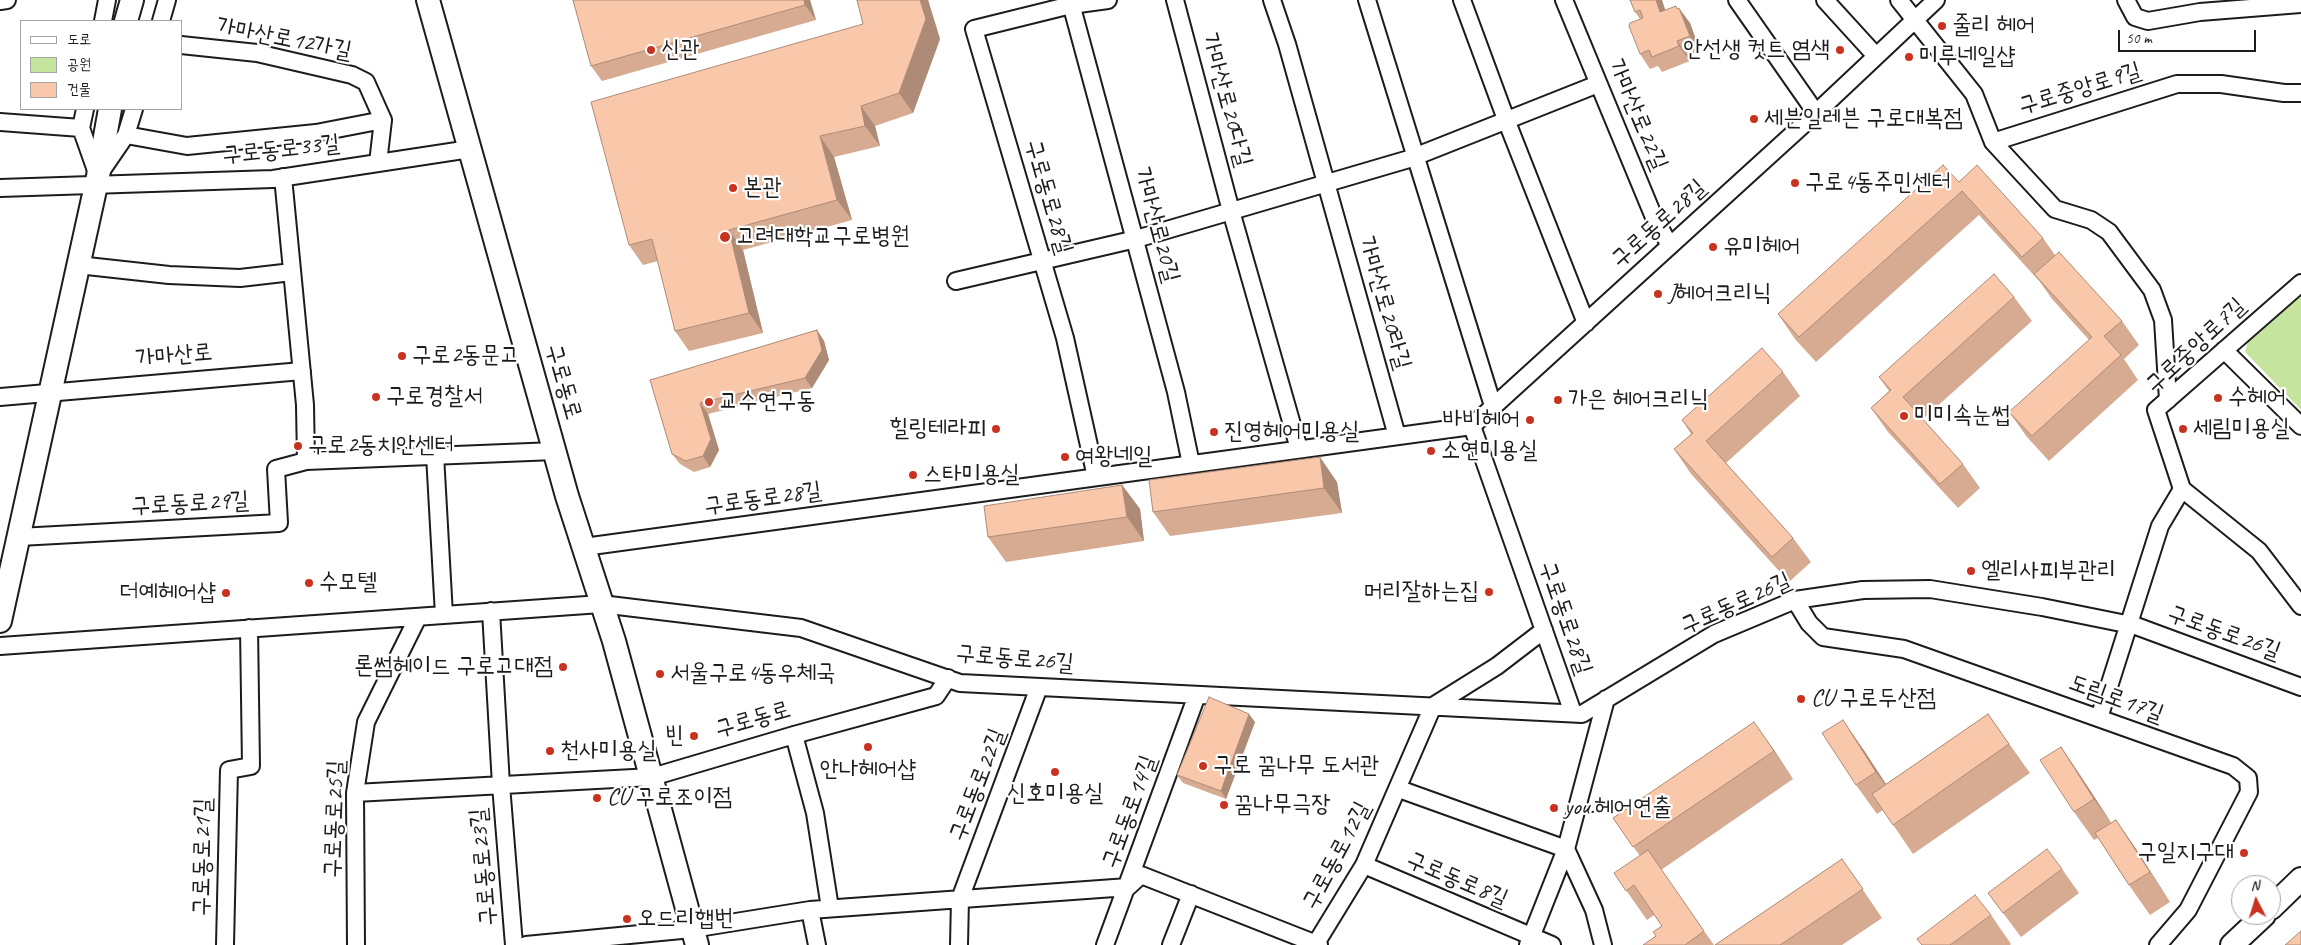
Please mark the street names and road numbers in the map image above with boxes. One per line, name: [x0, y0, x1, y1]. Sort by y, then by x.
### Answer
street label: 가마산로12가길: [214, 12, 354, 66]
street label: 가마산로20다길: [1194, 30, 1258, 170]
street label: 가마산로22길: [1601, 55, 1673, 175]
street label: 구로중앙로9길: [2015, 57, 2145, 121]
street label: 구로동로33길: [221, 130, 341, 170]
street label: 구로동로28길: [1018, 136, 1078, 258]
street label: 가마산로20길: [1127, 164, 1185, 286]
street label: 구로동로28길: [1605, 174, 1713, 274]
street label: 가마산로20라길: [1351, 233, 1417, 373]
street label: 구로중앙로7길: [2140, 292, 2252, 400]
street label: 가마산로: [134, 338, 214, 374]
street label: 구로동로: [539, 341, 587, 423]
street label: 구로동로28길: [702, 477, 824, 521]
street label: 구로동로29길: [130, 487, 250, 521]
street label: 구로동로28길: [1532, 557, 1598, 679]
street label: 구로동로26길: [1676, 567, 1796, 641]
street label: 구로동로26길: [2164, 599, 2284, 667]
street label: 구로동로26길: [955, 640, 1075, 678]
street label: 도림로17길: [2065, 669, 2167, 729]
street label: 구로동로: [712, 696, 794, 744]
street label: 구로동로22길: [943, 725, 1013, 845]
street label: 구로동로14길: [1096, 752, 1164, 872]
street label: 구로동로25길: [319, 759, 351, 879]
street label: 구로동로12길: [1297, 797, 1377, 915]
street label: 구로동로21길: [188, 798, 218, 916]
street label: 구로동로23길: [465, 807, 503, 927]
street label: 구로동로8길: [1402, 846, 1512, 914]

